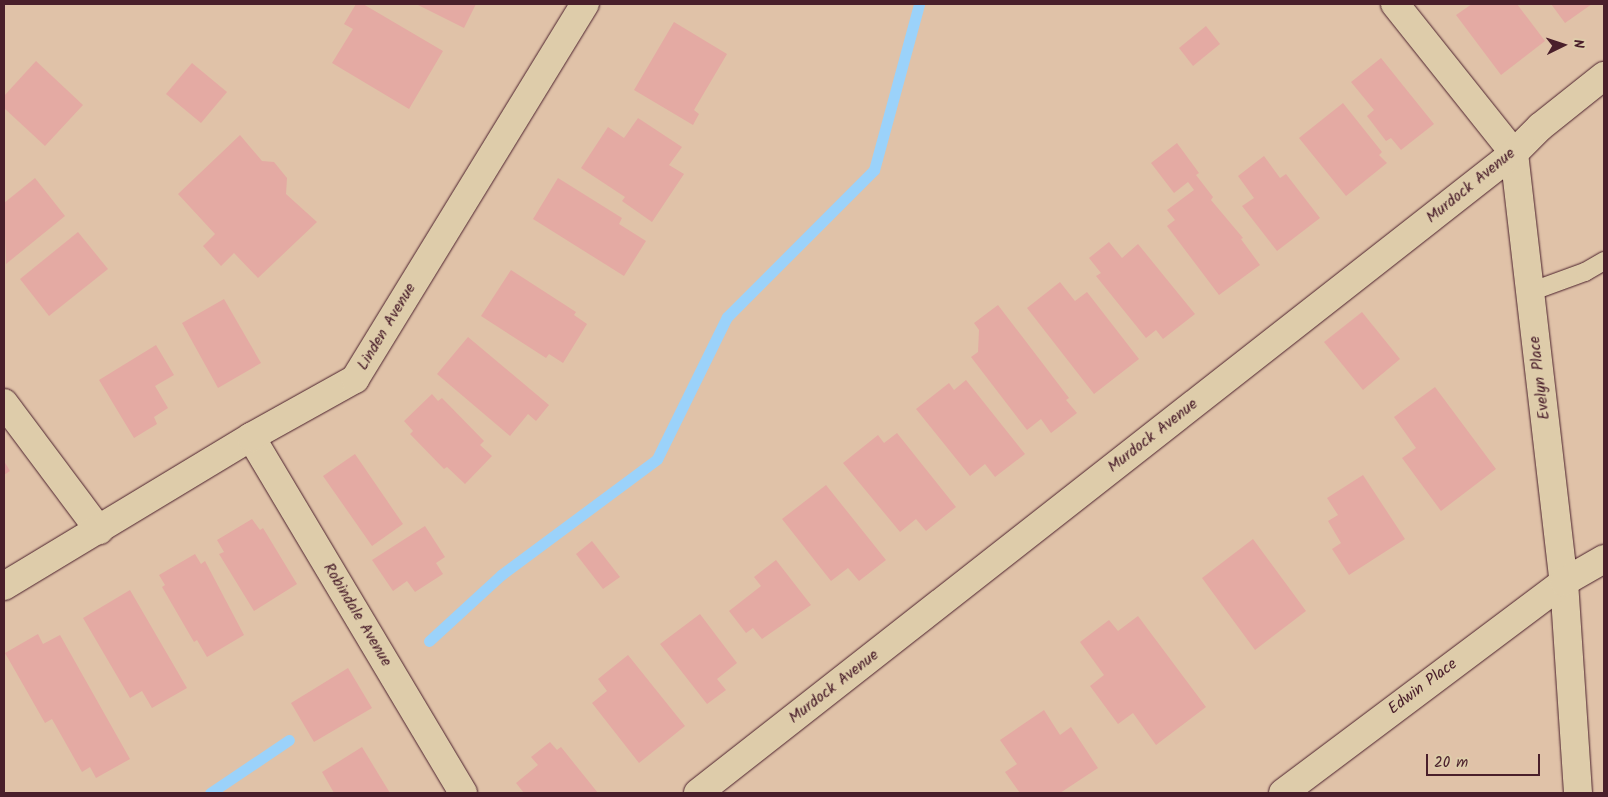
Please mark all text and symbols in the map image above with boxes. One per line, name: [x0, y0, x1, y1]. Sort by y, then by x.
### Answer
north arrow: [1538, 20, 1588, 70]
text: N: [1567, 39, 1589, 49]
street label: Murdock Avenue: [1423, 144, 1519, 228]
street label: Linden Avenue: [353, 280, 421, 374]
street label: Evelyn Place: [1525, 335, 1555, 421]
street label: Murdock Avenue: [1104, 395, 1202, 477]
street label: Robindale Avenue: [319, 560, 395, 670]
street label: Murdock Avenue: [785, 646, 883, 728]
street label: Edwin Place: [1385, 655, 1461, 719]
scale bar: [1428, 744, 1542, 776]
text: 20 m: [1434, 751, 1468, 775]

